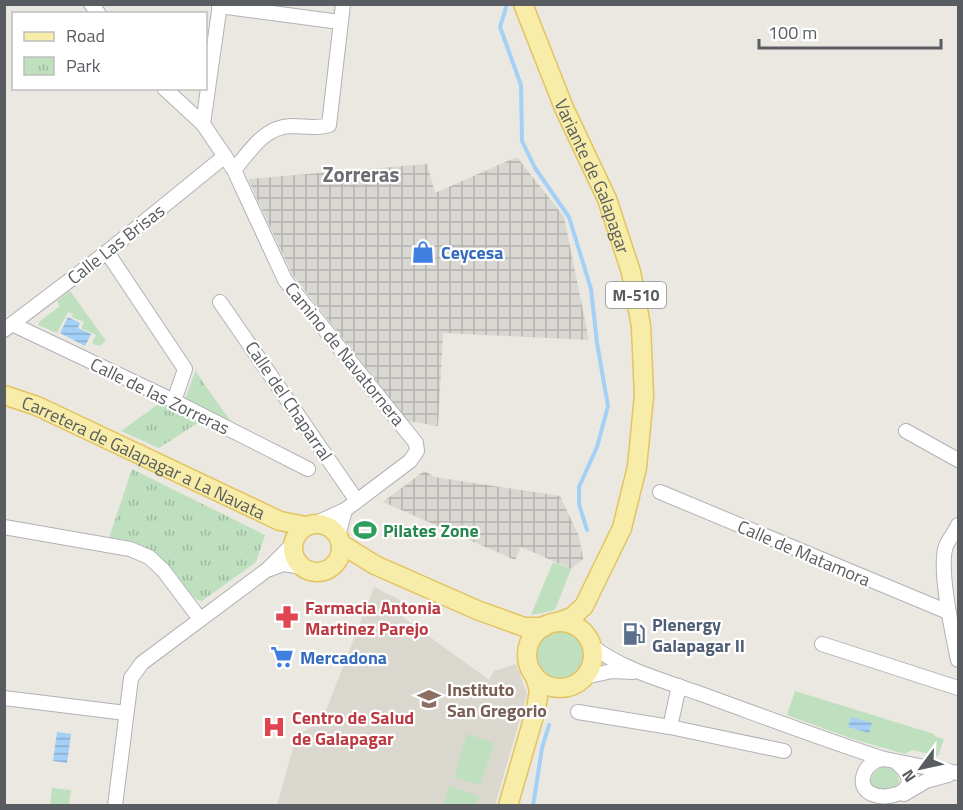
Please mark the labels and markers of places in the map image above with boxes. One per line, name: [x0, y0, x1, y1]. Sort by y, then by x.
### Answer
shop icon: Ceycesa: [410, 239, 436, 265]
place label: Ceycesa: [441, 239, 503, 266]
sports icon: Pilates Zone: [352, 517, 378, 543]
place label: Pilates Zone: [383, 517, 479, 544]
place label: Farmacia Antonia Martinez Parejo: [305, 594, 441, 642]
pharmacy icon: Farmacia Antonia Martinez Parejo: [274, 604, 300, 630]
place label: Plenergy Galapagar II: [652, 611, 745, 659]
fuel station icon: Plenergy Galapagar II: [621, 621, 647, 647]
supermarket icon: Mercadona: [269, 644, 295, 670]
place label: Mercadona: [300, 644, 387, 671]
place label: Instituto San Gregorio: [447, 676, 547, 724]
school or university icon: Instituto San Gregorio: [416, 686, 442, 712]
place label: Centro de Salud de Galapagar: [292, 704, 414, 752]
hospital icon: Centro de Salud de Galapagar: [261, 714, 287, 740]

